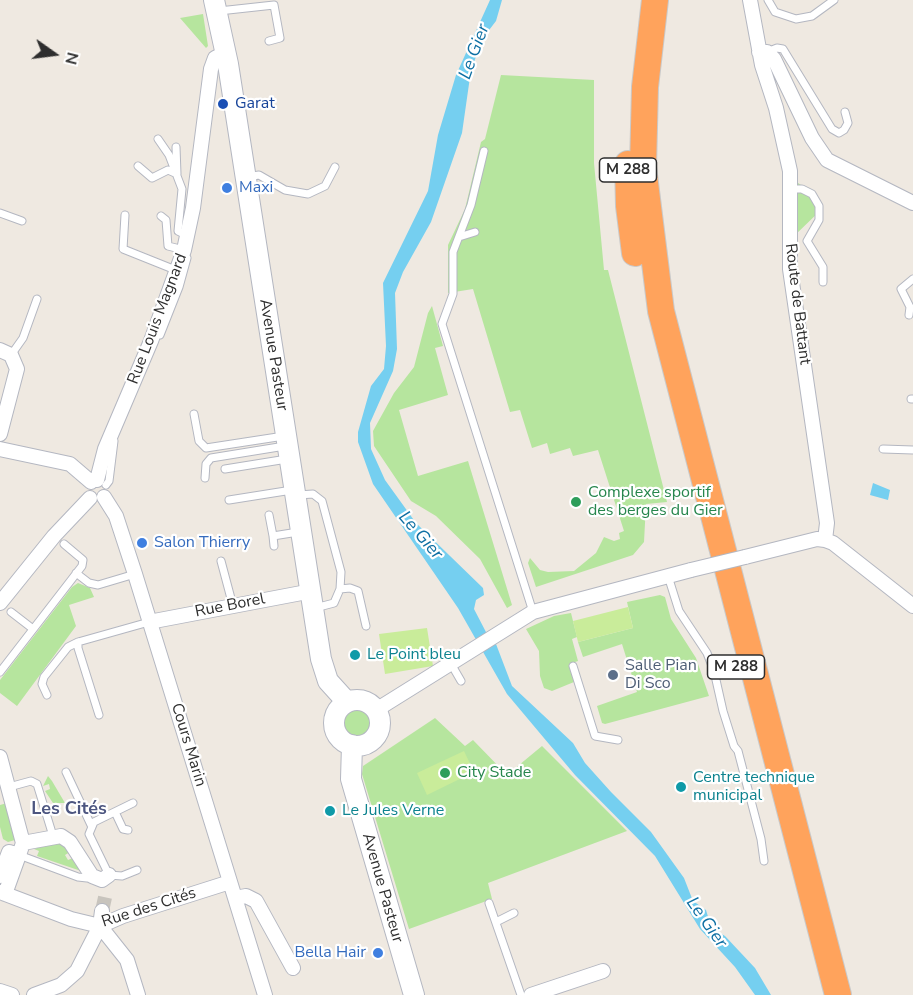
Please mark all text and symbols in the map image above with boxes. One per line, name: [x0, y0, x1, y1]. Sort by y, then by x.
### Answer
water label: Le Gier: [455, 21, 495, 83]
north arrow: [24, 24, 84, 84]
text: N: [59, 50, 84, 67]
place label: Garat: [235, 94, 275, 114]
marker: Garat: [216, 97, 230, 111]
road number: M 288: [600, 158, 656, 182]
place label: Maxi: [239, 178, 273, 198]
marker: Maxi: [220, 181, 234, 195]
street label: Route de Battant: [780, 242, 814, 366]
street label: Rue Louis Magnard: [124, 251, 192, 387]
street label: Avenue Pasteur: [255, 298, 291, 412]
place label: Complexe sportif des berges du Gier: [588, 483, 723, 521]
marker: Complexe sportif des berges du Gier: [569, 495, 583, 509]
water label: Le Gier: [393, 507, 447, 565]
place label: Salon Thierry: [154, 533, 250, 553]
marker: Salon Thierry: [135, 536, 149, 550]
street label: Rue Borel: [193, 590, 267, 622]
place label: Le Point bleu: [367, 645, 461, 665]
marker: Le Point bleu: [348, 648, 362, 662]
road number: M 288: [708, 655, 764, 679]
place label: Salle Pian Di Sco: [625, 656, 697, 694]
marker: Salle Pian Di Sco: [606, 668, 620, 682]
street label: Cours Marin: [166, 701, 210, 789]
place label: City Stade: [457, 763, 531, 783]
marker: City Stade: [438, 766, 452, 780]
place label: Centre technique municipal: [693, 768, 815, 806]
marker: Centre technique municipal: [674, 780, 688, 794]
district label: Les Cités: [31, 799, 107, 821]
place label: Le Jules Verne: [342, 801, 444, 821]
marker: Le Jules Verne: [323, 804, 337, 818]
street label: Avenue Pasteur: [357, 831, 407, 945]
street label: Rue des Cités: [99, 884, 199, 932]
water label: Le Gier: [681, 893, 731, 953]
place label: Bella Hair: [295, 943, 366, 963]
marker: Bella Hair: [371, 946, 385, 960]

